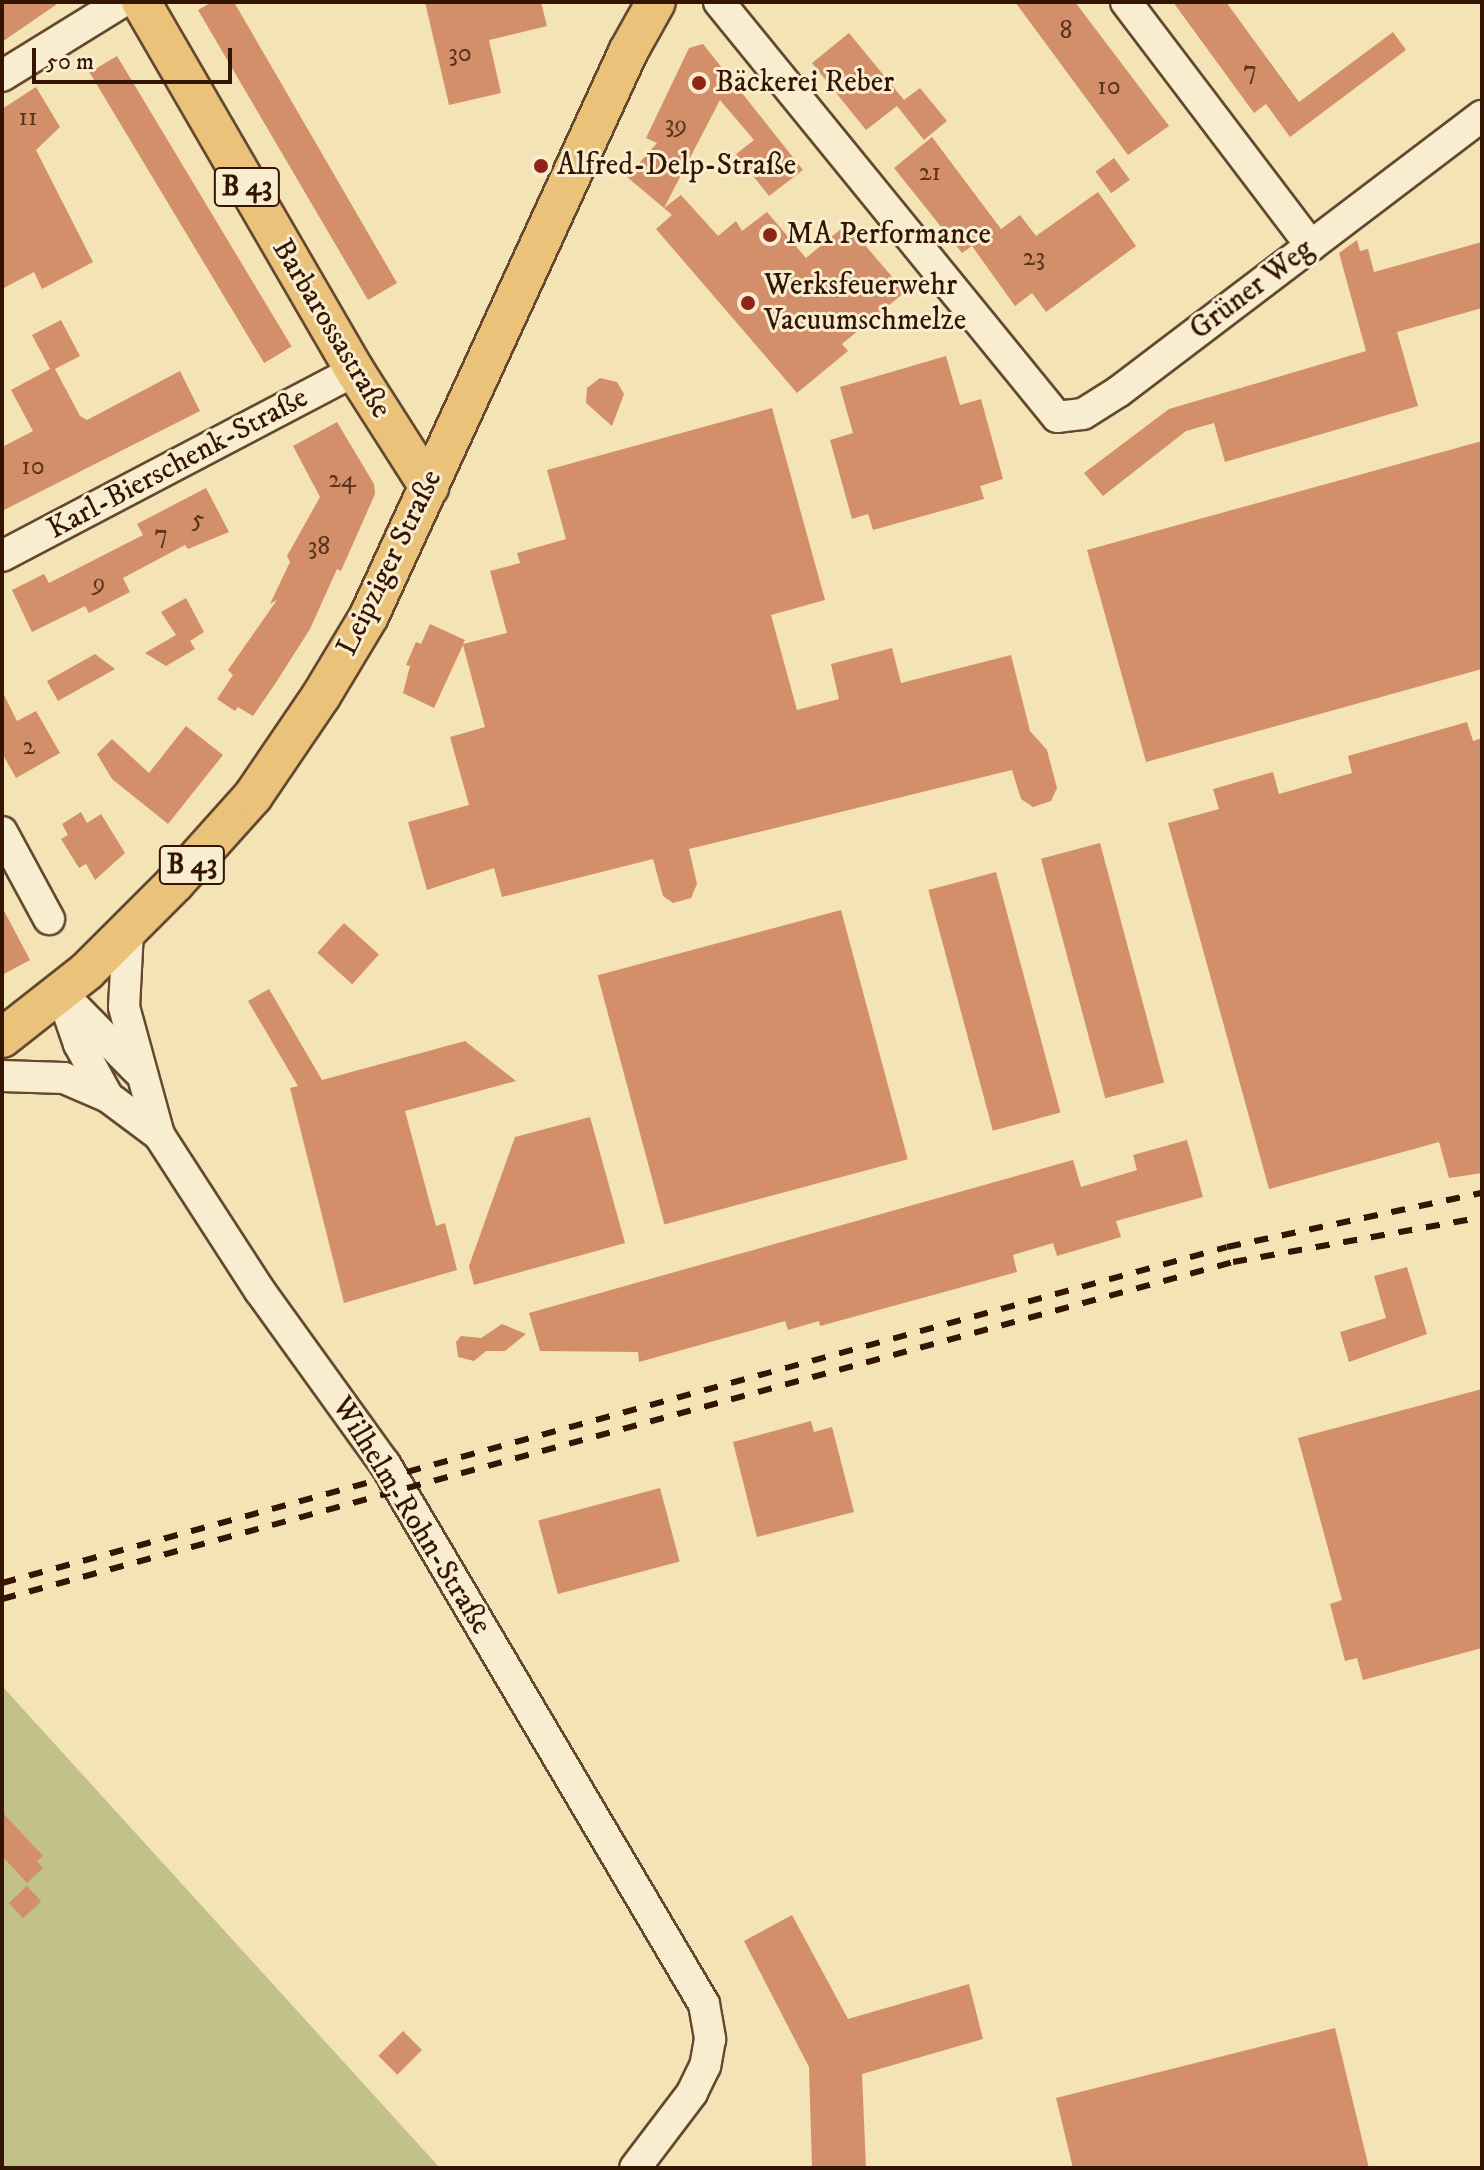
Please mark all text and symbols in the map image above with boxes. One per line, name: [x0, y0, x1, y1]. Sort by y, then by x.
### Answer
house number: 8: [1059, 15, 1073, 47]
scale bar: [36, 32, 236, 82]
house number: 30: [448, 38, 472, 70]
text: 50 m: [46, 47, 94, 77]
house number: 7: [1243, 55, 1257, 87]
place label: Bäckerei Reber: [715, 65, 894, 101]
house number: 10: [1097, 71, 1121, 103]
marker: Bäckerei Reber: [690, 74, 708, 92]
house number: 11: [18, 102, 38, 134]
house number: 39: [665, 109, 687, 141]
place label: Alfred-Delp-Straße: [557, 148, 796, 184]
marker: Alfred-Delp-Straße: [532, 157, 550, 175]
house number: 21: [919, 157, 941, 189]
road number: B 43: [213, 163, 281, 211]
place label: MA Performance: [786, 217, 991, 253]
marker: MA Performance: [761, 226, 779, 244]
street label: Grüner Weg: [1183, 232, 1321, 348]
street label: Barbarossastraße: [263, 233, 399, 425]
house number: 23: [1023, 242, 1045, 274]
place label: Werksfeuerwehr Vacuumschmelze: [764, 268, 966, 338]
marker: Werksfeuerwehr Vacuumschmelze: [739, 294, 757, 312]
street label: Karl-Bierschenk-Straße: [42, 380, 314, 548]
house number: 10: [21, 451, 45, 483]
house number: 24: [328, 464, 356, 496]
street label: Leipziger Straße: [330, 464, 450, 662]
house number: 5: [192, 504, 204, 536]
house number: 7: [154, 519, 168, 551]
house number: 38: [308, 531, 330, 563]
house number: 9: [93, 567, 105, 599]
house number: 2: [23, 731, 35, 763]
road number: B 43: [158, 841, 226, 889]
street label: Wilhelm-Rohn-Straße: [323, 1390, 499, 1642]

